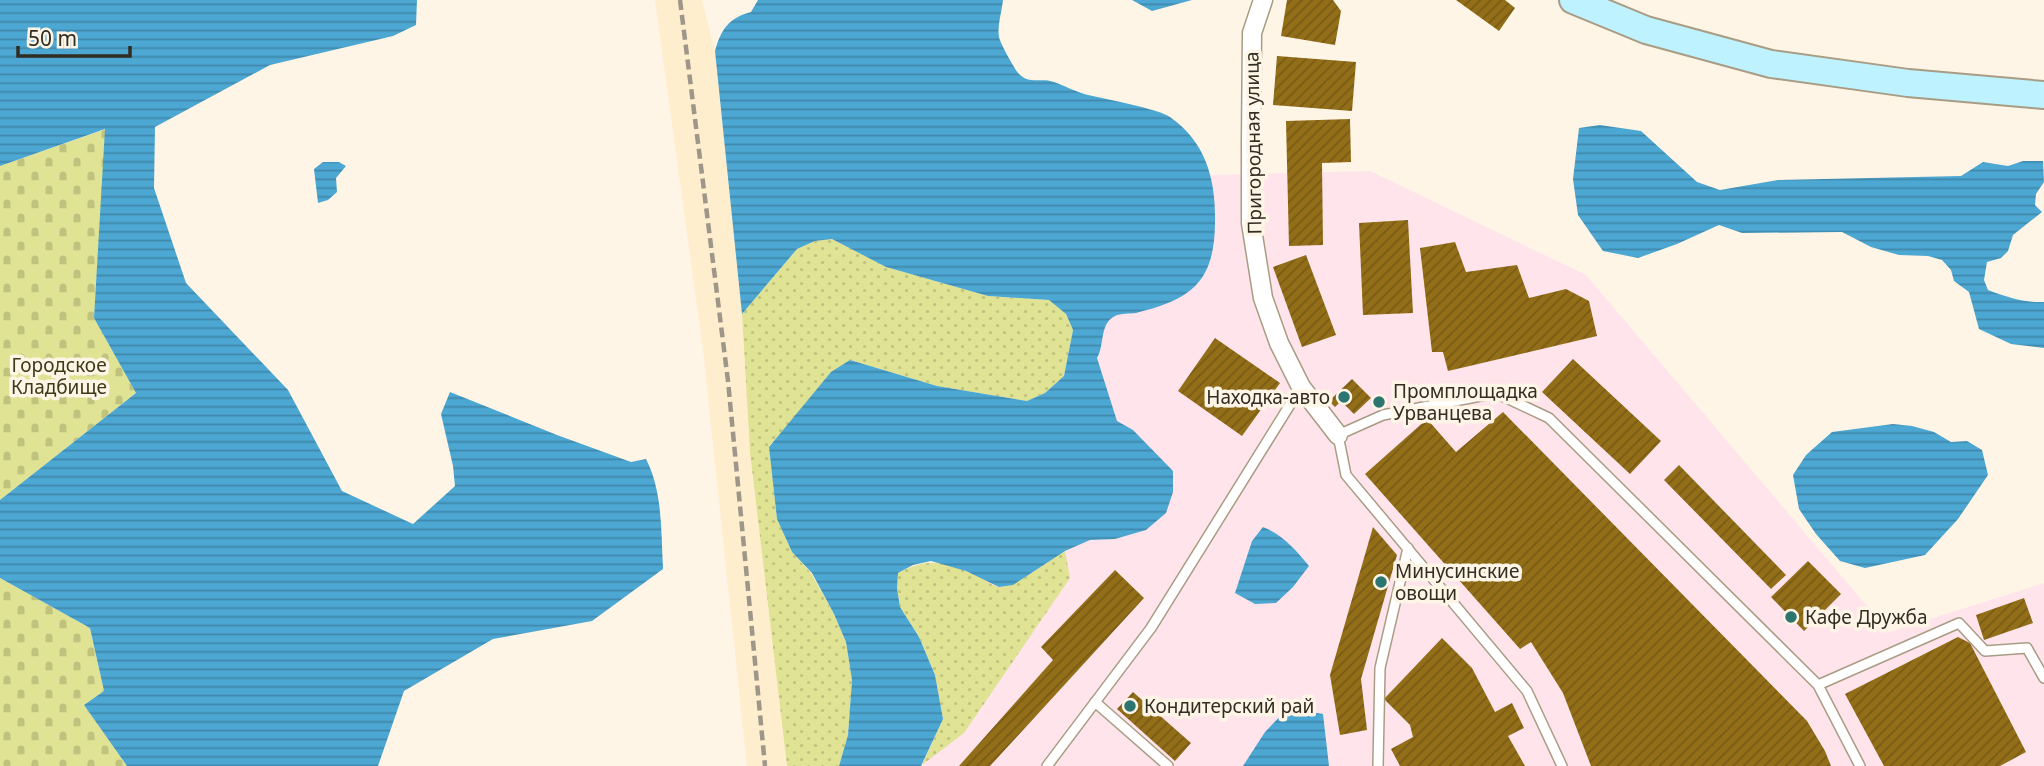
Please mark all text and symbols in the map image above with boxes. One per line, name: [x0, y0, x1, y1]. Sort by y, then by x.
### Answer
scale bar: [18, 14, 130, 58]
text: 50 m: [28, 24, 77, 52]
street label: Пригородная улица: [1238, 51, 1268, 235]
park label: Городское Кладбище: [11, 352, 107, 400]
place label: Промплощадка Урванцева: [1393, 378, 1538, 426]
place label: Находка-авто: [1206, 384, 1330, 410]
marker: Находка-авто: [1336, 389, 1352, 405]
marker: Промплощадка Урванцева: [1371, 394, 1387, 410]
place label: Минусинские овощи: [1395, 558, 1519, 606]
marker: Минусинские овощи: [1373, 574, 1389, 590]
place label: Кафе Дружба: [1805, 604, 1928, 630]
marker: Кафе Дружба: [1783, 609, 1799, 625]
place label: Кондитерский рай: [1144, 693, 1314, 719]
marker: Кондитерский рай: [1122, 698, 1138, 714]

